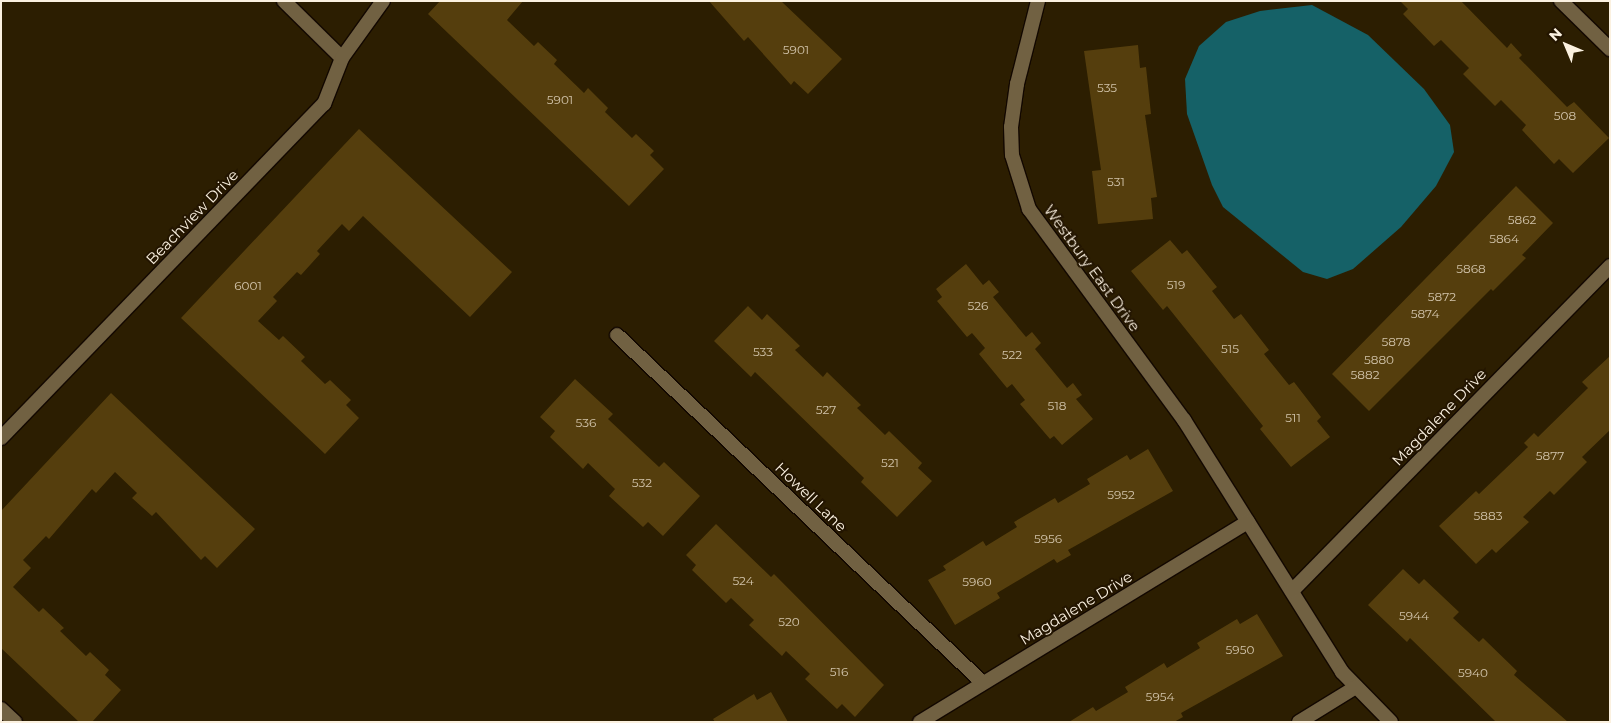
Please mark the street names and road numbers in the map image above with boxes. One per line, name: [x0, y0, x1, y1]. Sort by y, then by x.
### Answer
street label: Beachview Drive: [142, 166, 242, 268]
street label: Westbury East Drive: [1040, 201, 1144, 335]
street label: Magdalene Drive: [1388, 365, 1490, 469]
street label: Howell Lane: [772, 458, 850, 536]
street label: Magdalene Drive: [1017, 567, 1135, 649]

